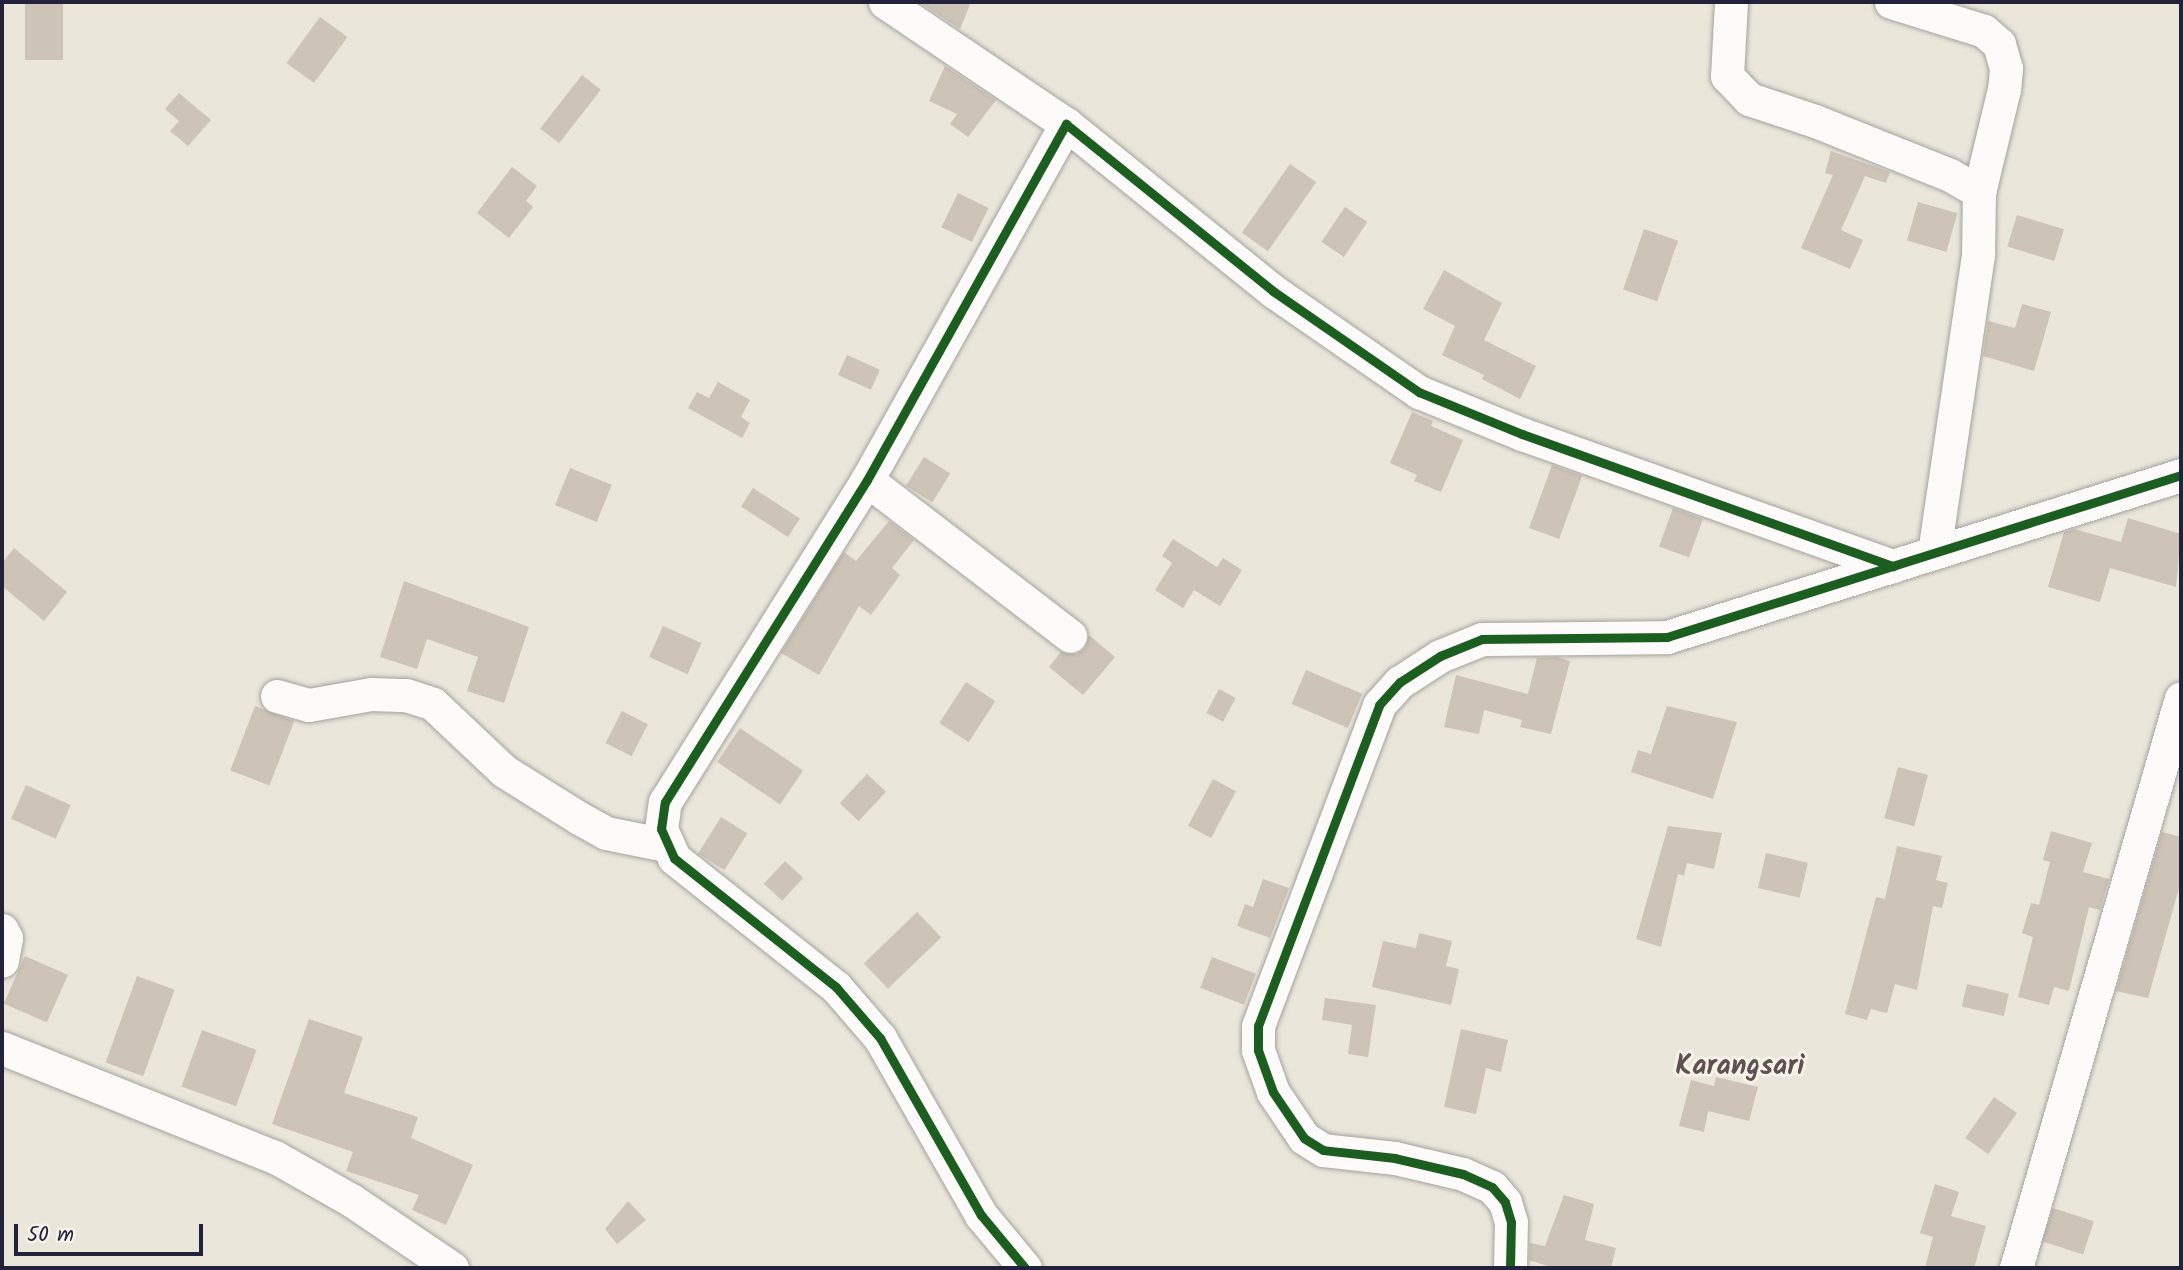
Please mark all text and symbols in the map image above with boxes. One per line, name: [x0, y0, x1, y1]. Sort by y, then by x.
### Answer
district label: Karangsari: [1675, 1050, 1805, 1084]
scale bar: [18, 1210, 206, 1254]
text: 50 m: [27, 1219, 74, 1252]

